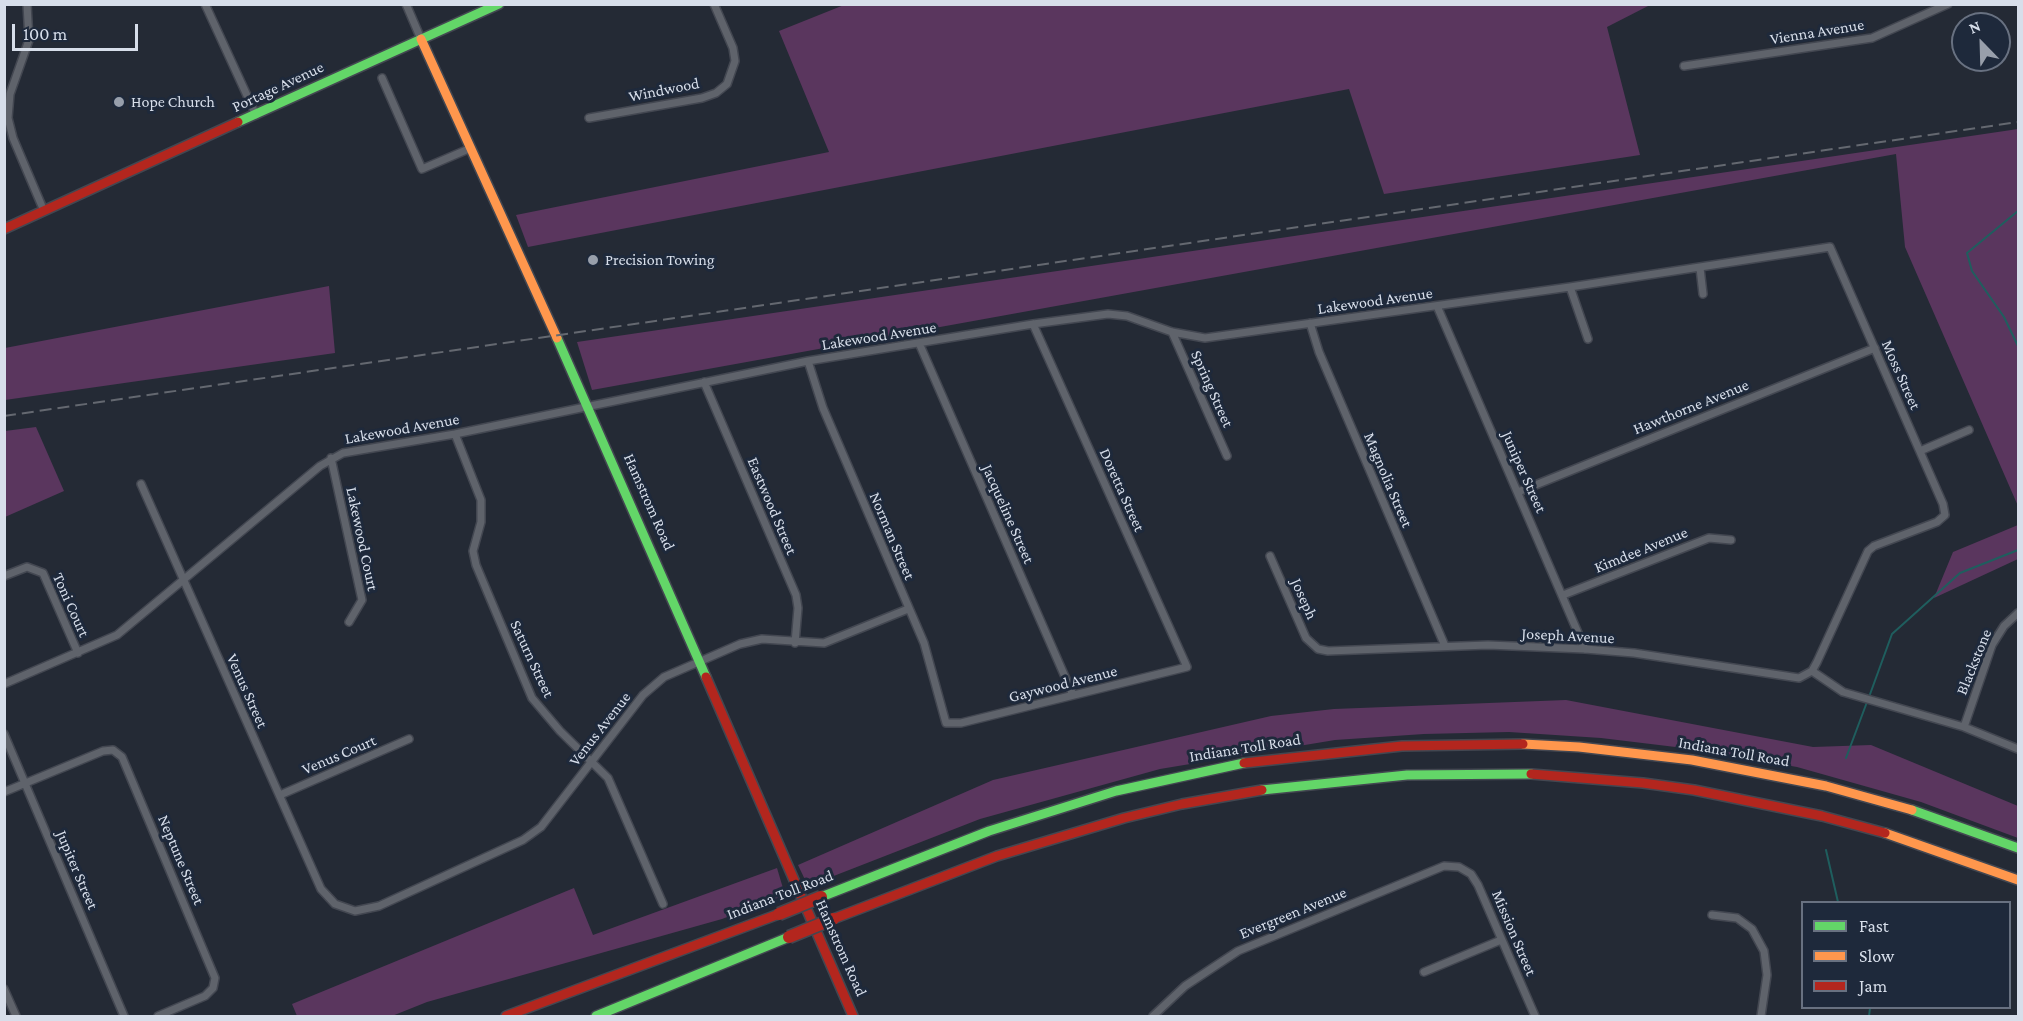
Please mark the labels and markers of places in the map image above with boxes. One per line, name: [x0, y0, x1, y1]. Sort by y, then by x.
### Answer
place label: Hope Church: [131, 92, 215, 112]
marker: Hope Church: [112, 95, 126, 109]
place label: Precision Towing: [605, 250, 715, 270]
marker: Precision Towing: [586, 253, 600, 267]

